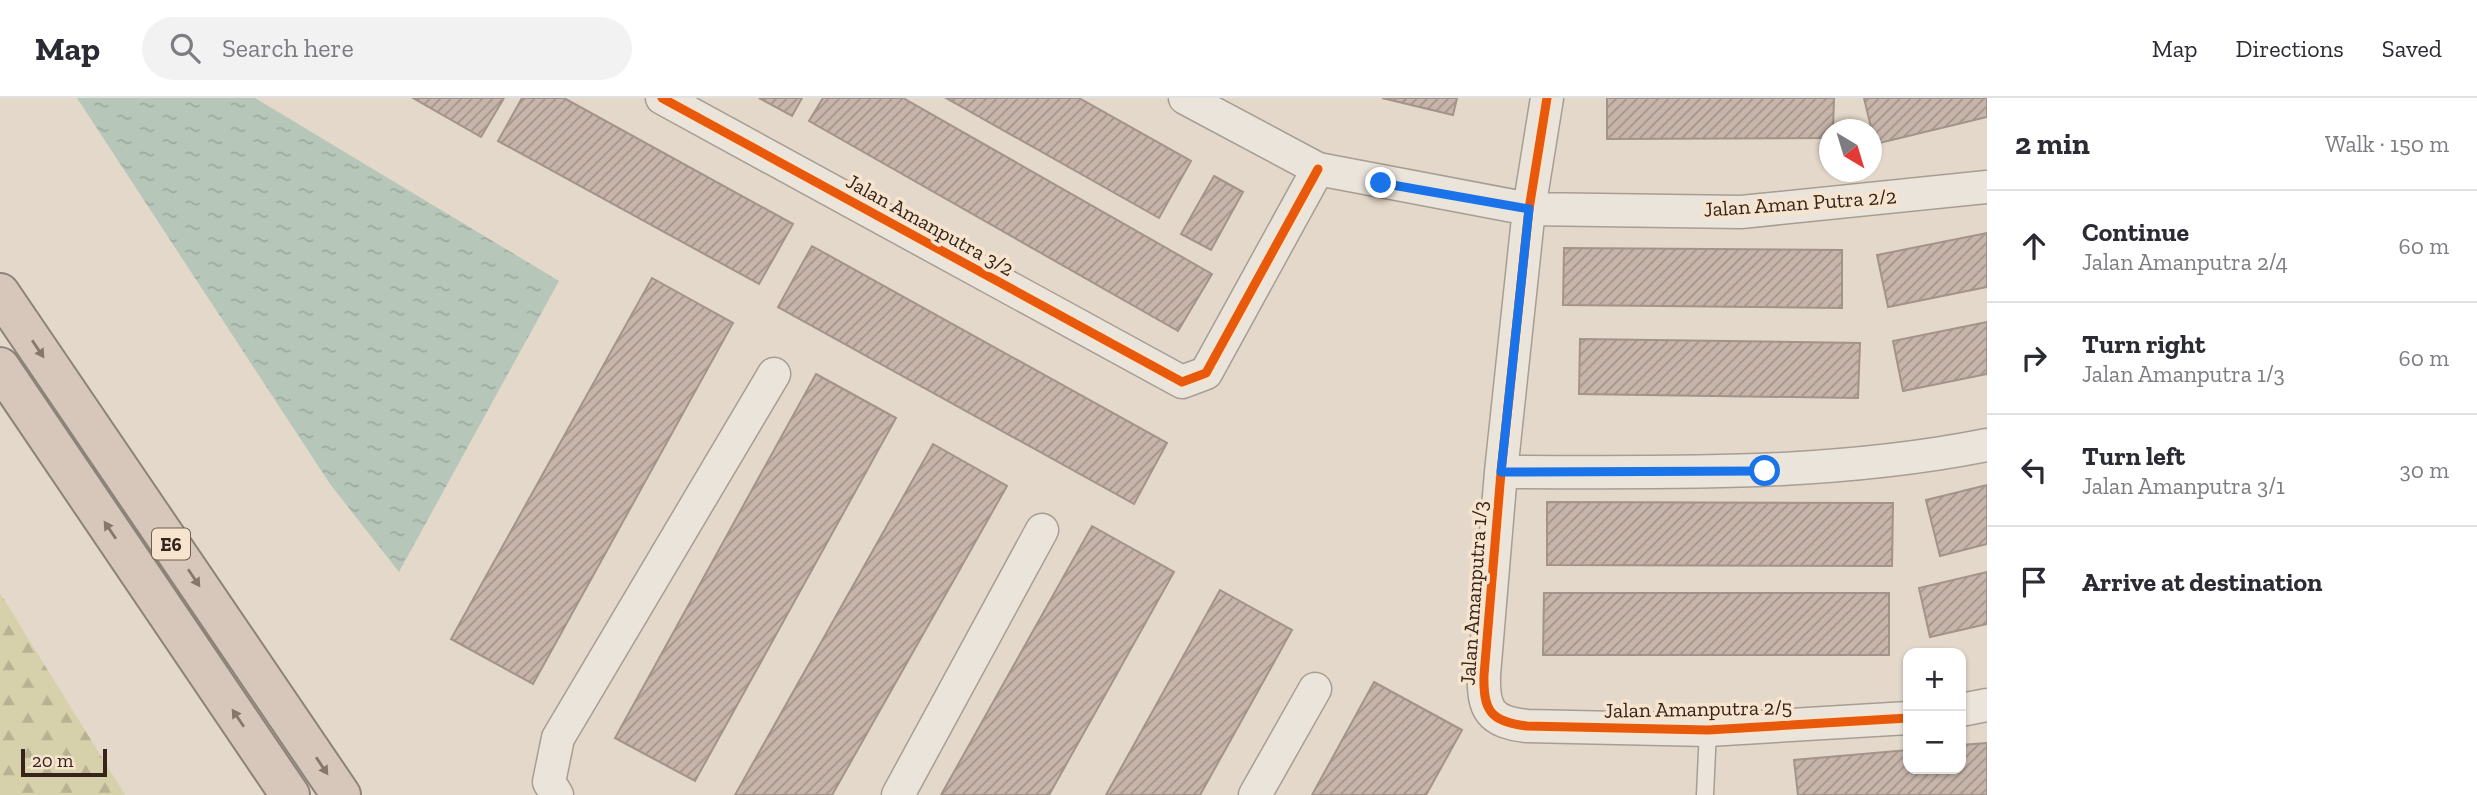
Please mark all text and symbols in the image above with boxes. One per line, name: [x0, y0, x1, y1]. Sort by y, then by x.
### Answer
search box: [142, 17, 632, 80]
text: Map: [35, 29, 100, 68]
icon: search: [166, 29, 204, 67]
text: Search here: [222, 32, 354, 64]
text: Map: [2152, 34, 2198, 63]
text: Directions: [2236, 34, 2344, 63]
text: Saved: [2382, 34, 2442, 63]
north arrow: [1819, 119, 1882, 182]
text: 2 min: [2015, 126, 2090, 162]
text: Walk · 150 m: [2325, 130, 2449, 158]
route end: [1365, 167, 1396, 198]
street label: Jalan Amanputra 3/2: [842, 168, 1018, 281]
street label: Jalan Aman Putra 2/2: [1703, 183, 1897, 222]
text: Continue: [2082, 216, 2189, 248]
icon: ahead: [2015, 227, 2053, 265]
text: 60 m: [2398, 232, 2449, 260]
text: Jalan Amanputra 2/4: [2082, 248, 2288, 276]
text: Turn right: [2082, 328, 2205, 360]
icon: right: [2015, 339, 2053, 377]
one-way arrow: [31, 340, 44, 359]
text: 60 m: [2398, 344, 2449, 372]
text: Jalan Amanputra 1/3: [2082, 360, 2285, 388]
text: Turn left: [2082, 440, 2185, 472]
icon: left: [2015, 451, 2053, 489]
route start: [1749, 455, 1780, 486]
text: 30 m: [2399, 456, 2449, 484]
text: Jalan Amanputra 3/1: [2082, 472, 2285, 500]
street label: Jalan Amanputra 1/3: [1455, 500, 1492, 686]
one-way arrow: [103, 521, 117, 539]
road number: E6: [152, 528, 190, 560]
icon: arrive: [2015, 563, 2053, 601]
text: Arrive at destination: [2082, 566, 2322, 598]
one-way arrow: [187, 569, 201, 587]
map controls: [1903, 648, 1966, 774]
button: +: [1903, 648, 1966, 711]
street label: Jalan Amanputra 2/5: [1604, 694, 1792, 723]
one-way arrow: [231, 709, 245, 727]
button: −: [1903, 711, 1966, 774]
scale bar: [21, 746, 107, 778]
text: 20 m: [32, 749, 73, 772]
one-way arrow: [315, 757, 329, 775]

